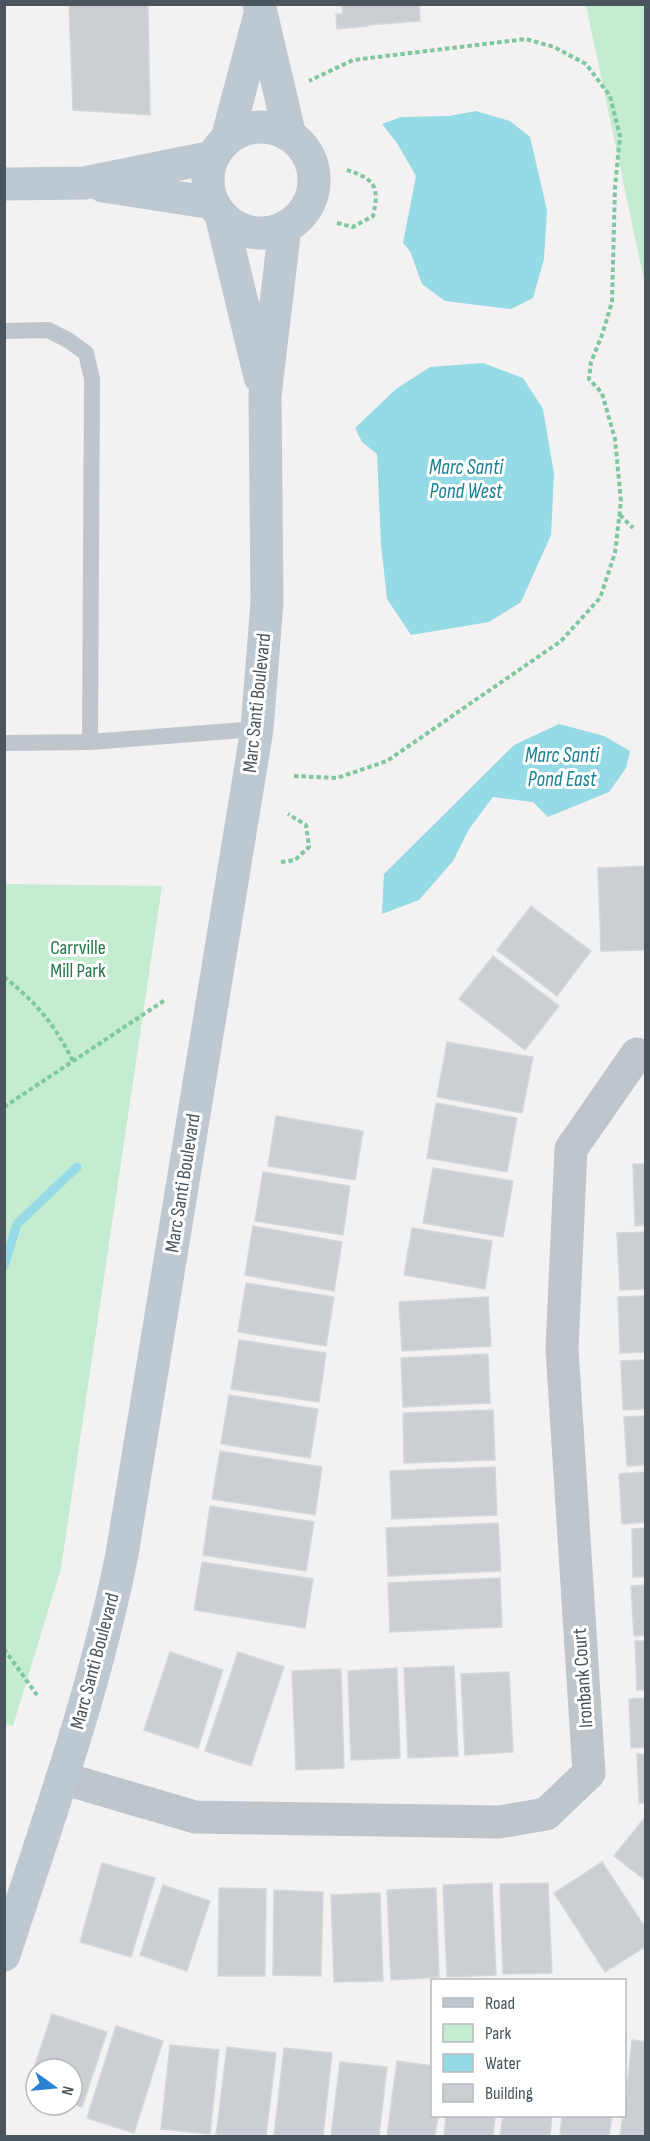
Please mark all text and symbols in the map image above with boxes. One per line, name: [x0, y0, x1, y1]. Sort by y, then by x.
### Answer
water label: Marc Santi Pond West: [429, 455, 504, 504]
street label: Marc Santi Boulevard: [238, 632, 276, 774]
water label: Marc Santi Pond East: [525, 743, 600, 792]
park label: Carrville Mill Park: [50, 936, 106, 983]
street label: Marc Santi Boulevard: [160, 1112, 206, 1254]
street label: Marc Santi Boulevard: [65, 1590, 125, 1732]
street label: Ironbank Court: [568, 1627, 598, 1729]
legend: [431, 1979, 626, 2117]
text: Road: [485, 1993, 515, 2014]
text: Park: [485, 2023, 511, 2044]
text: Water: [485, 2053, 521, 2074]
north arrow: [24, 2057, 84, 2117]
text: Building: [485, 2083, 533, 2104]
text: N: [57, 2084, 77, 2097]

